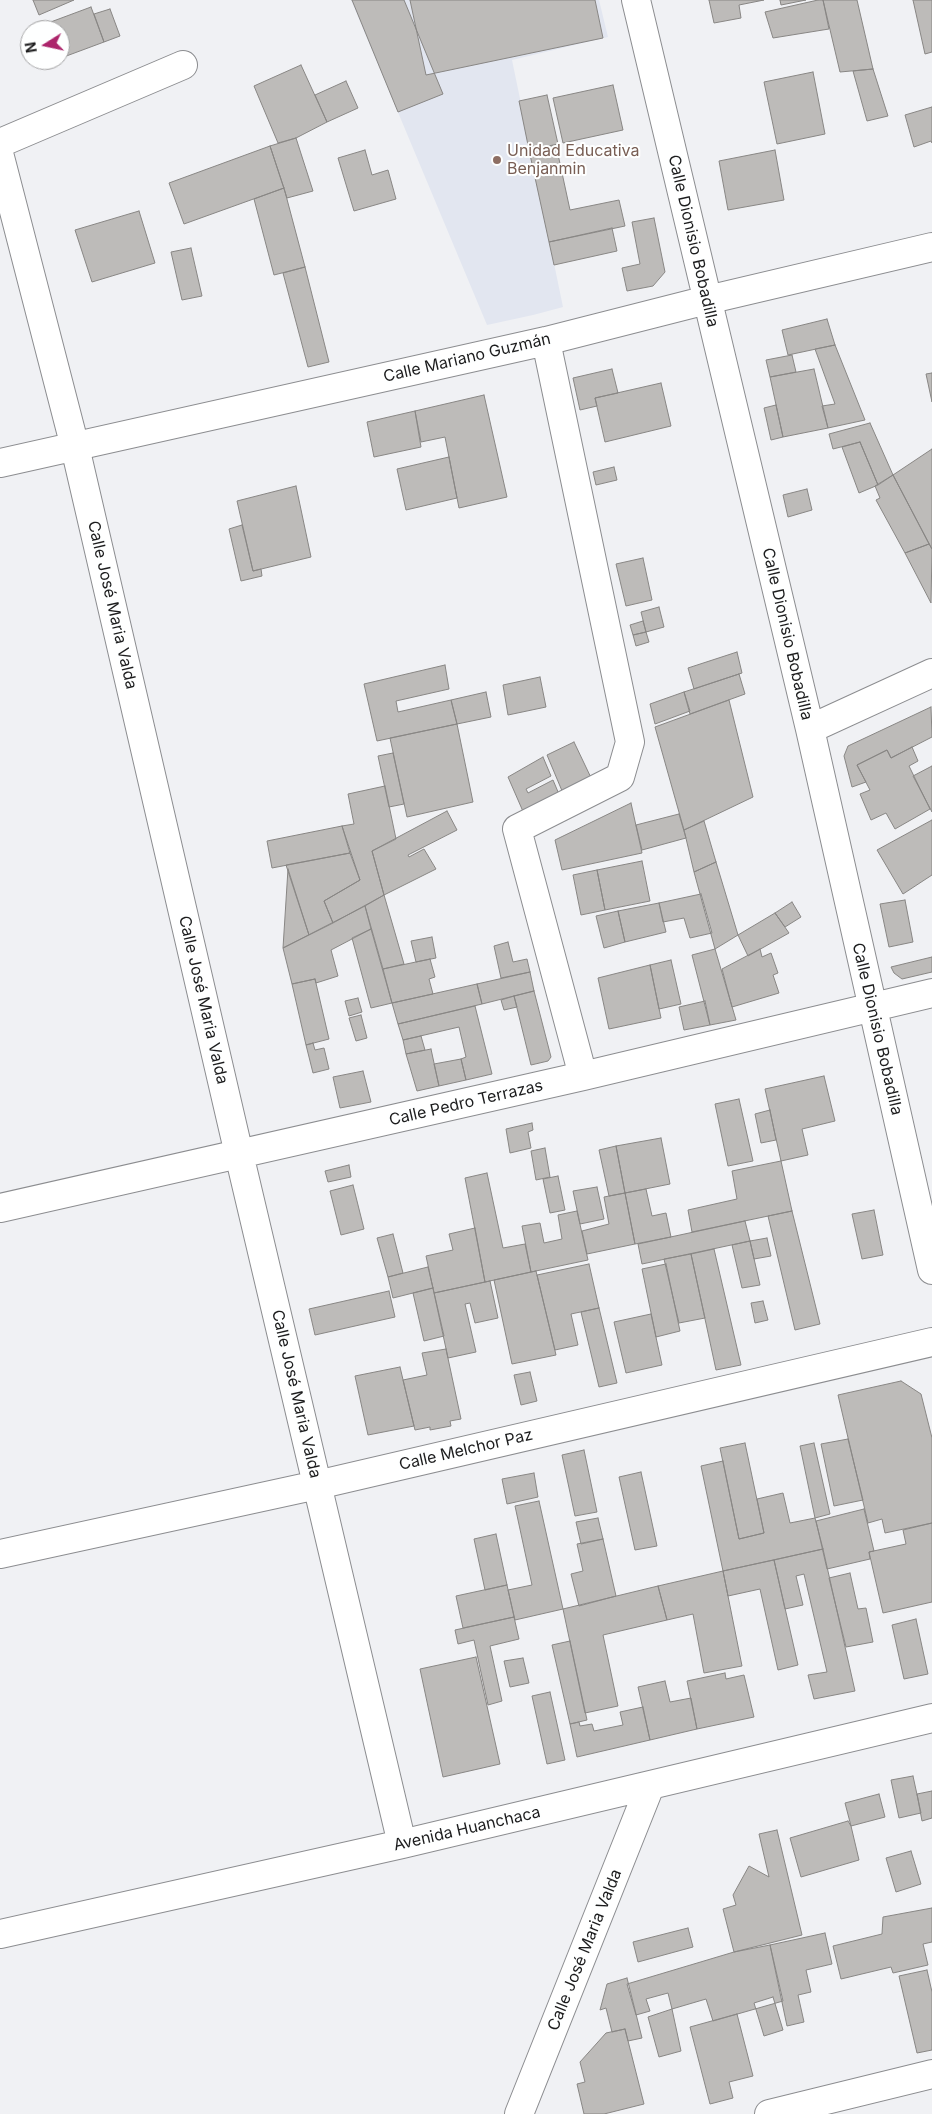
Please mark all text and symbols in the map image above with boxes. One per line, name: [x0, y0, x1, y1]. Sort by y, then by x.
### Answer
north arrow: [20, 20, 70, 70]
text: N: [21, 41, 40, 54]
place label: Unidad Educativa Benjanmin: [507, 141, 639, 179]
street label: Calle Dionisio Bobadilla: [664, 153, 722, 329]
marker: Unidad Educativa Benjanmin: [491, 154, 503, 166]
street label: Calle Mariano Guzmán: [382, 329, 552, 387]
street label: Calle José Maria Valda: [83, 519, 141, 691]
street label: Calle Dionisio Bobadilla: [758, 546, 816, 722]
street label: Calle José Maria Valda: [174, 914, 232, 1086]
street label: Calle Dionisio Bobadilla: [848, 941, 906, 1117]
street label: Calle Pedro Terrazas: [387, 1076, 545, 1130]
street label: Calle José Maria Valda: [267, 1308, 325, 1480]
street label: Calle Melchor Paz: [397, 1425, 535, 1475]
street label: Avenida Huanchaca: [392, 1803, 542, 1855]
street label: Calle José Maria Valda: [544, 1867, 626, 2033]

